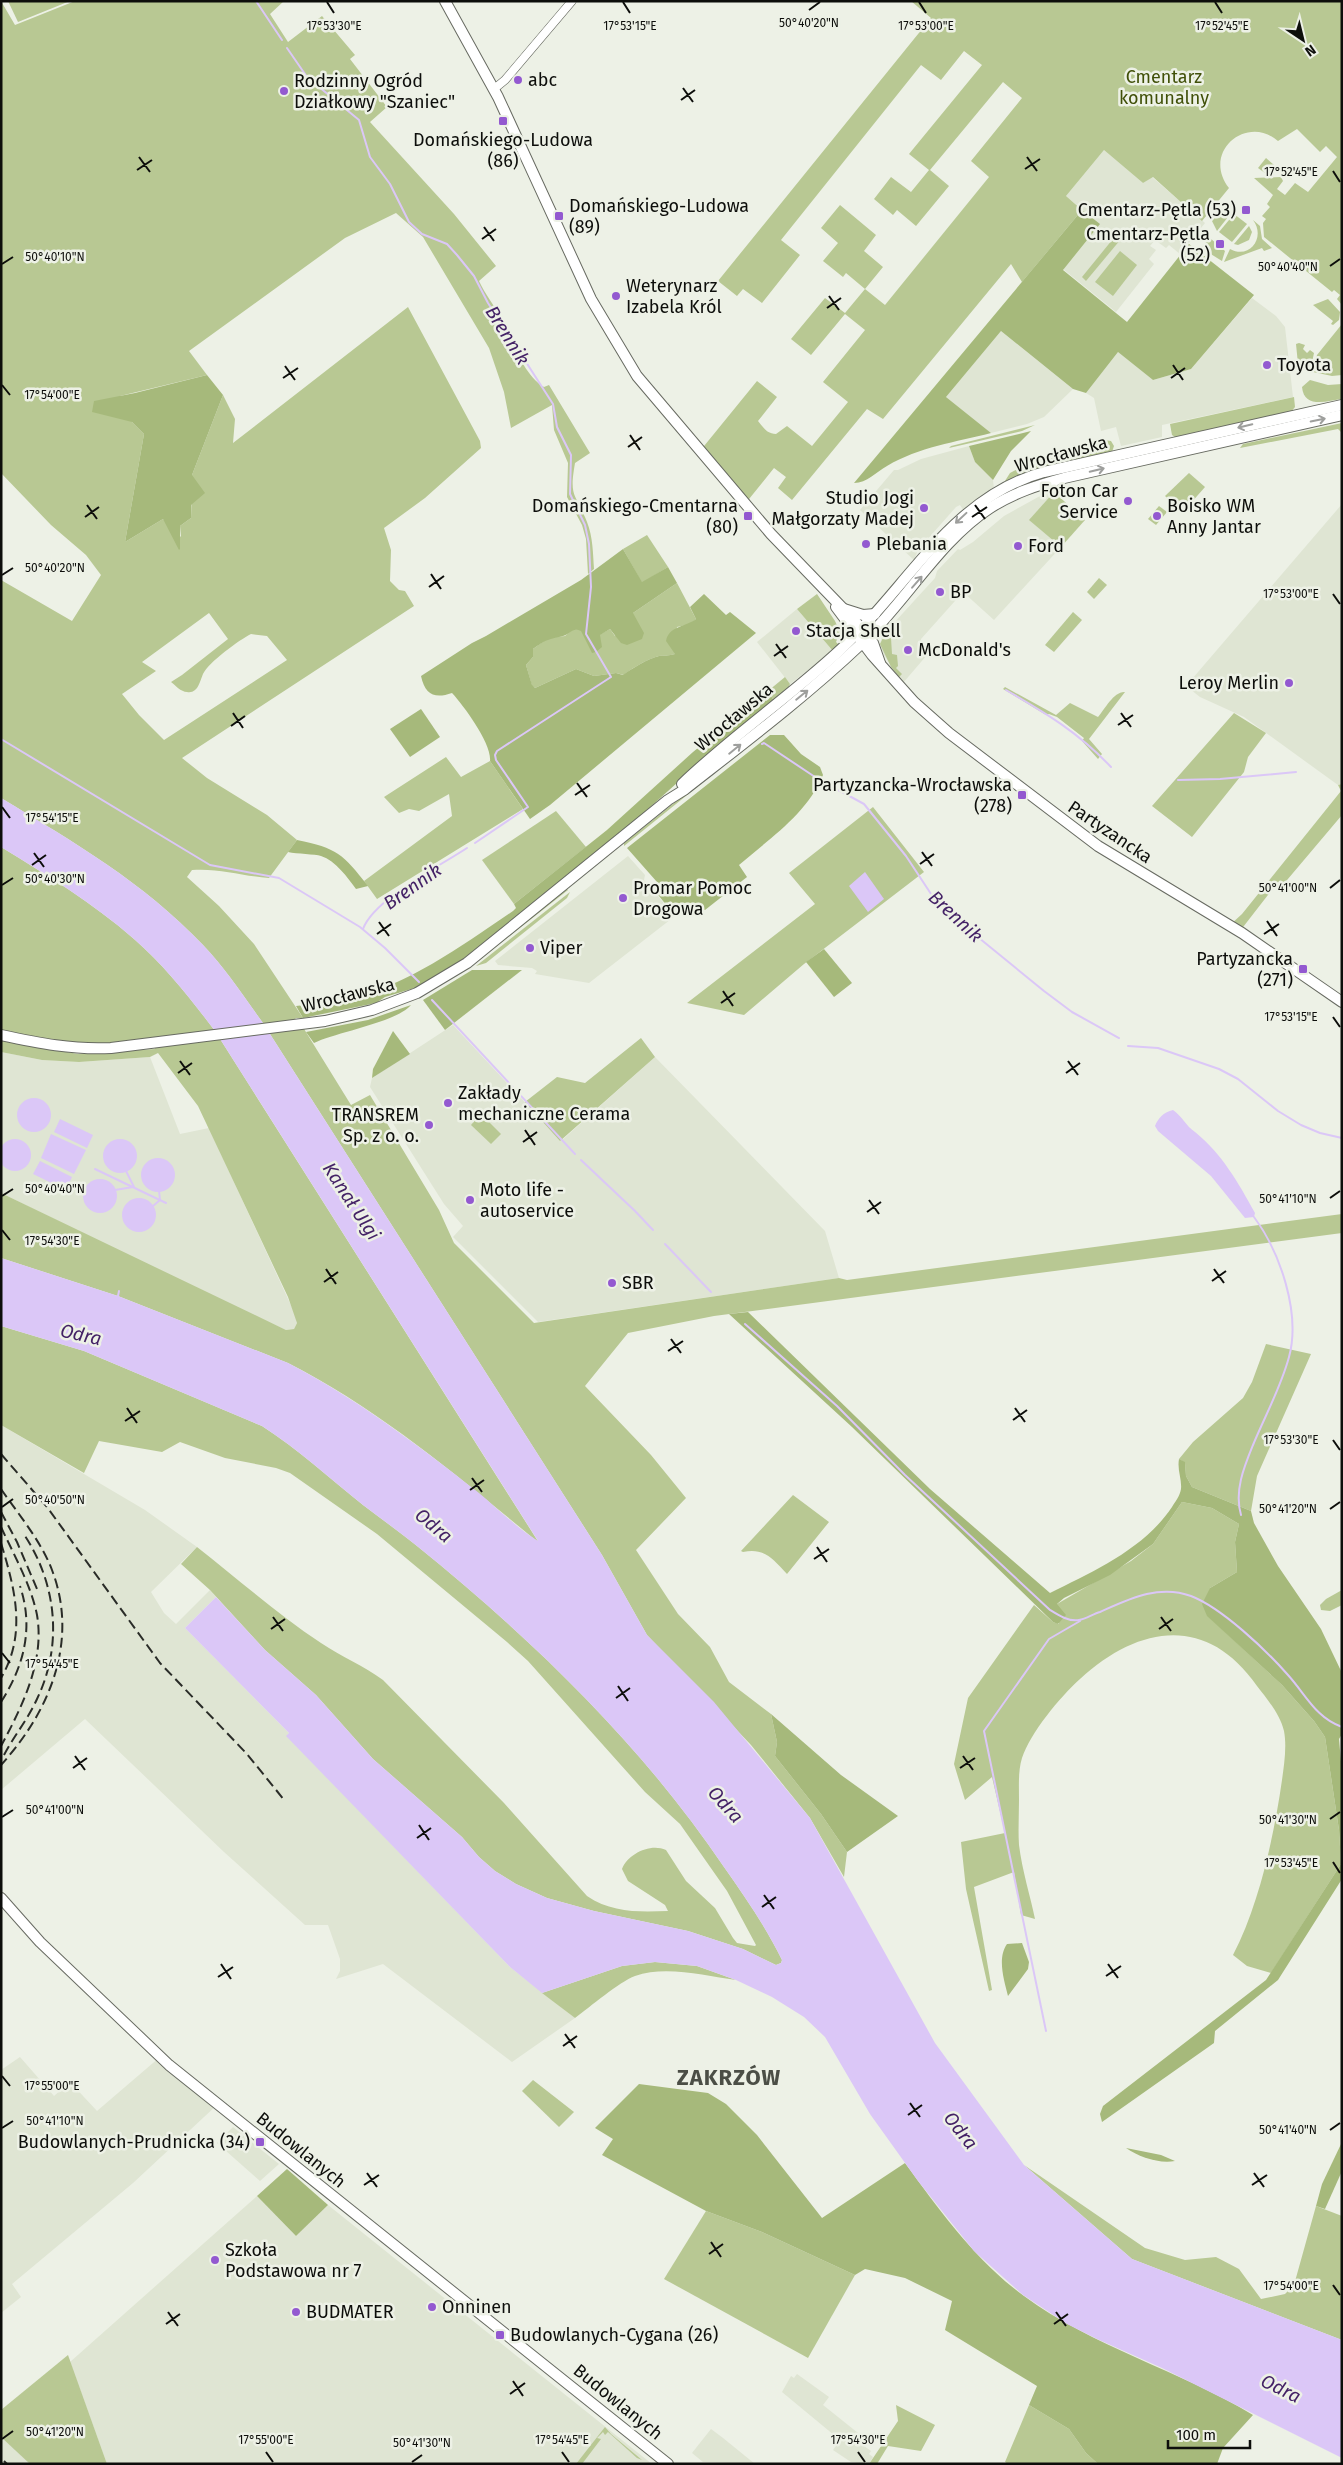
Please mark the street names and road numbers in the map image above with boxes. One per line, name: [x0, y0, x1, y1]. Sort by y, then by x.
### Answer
street label: Wrocławska: [1012, 431, 1110, 477]
street label: Wrocławska: [690, 678, 778, 756]
street label: Partyzancka: [1064, 796, 1156, 868]
street label: Wrocławska: [299, 973, 397, 1017]
street label: Budowlanych: [252, 2107, 350, 2193]
street label: Budowlanych: [569, 2359, 667, 2445]

